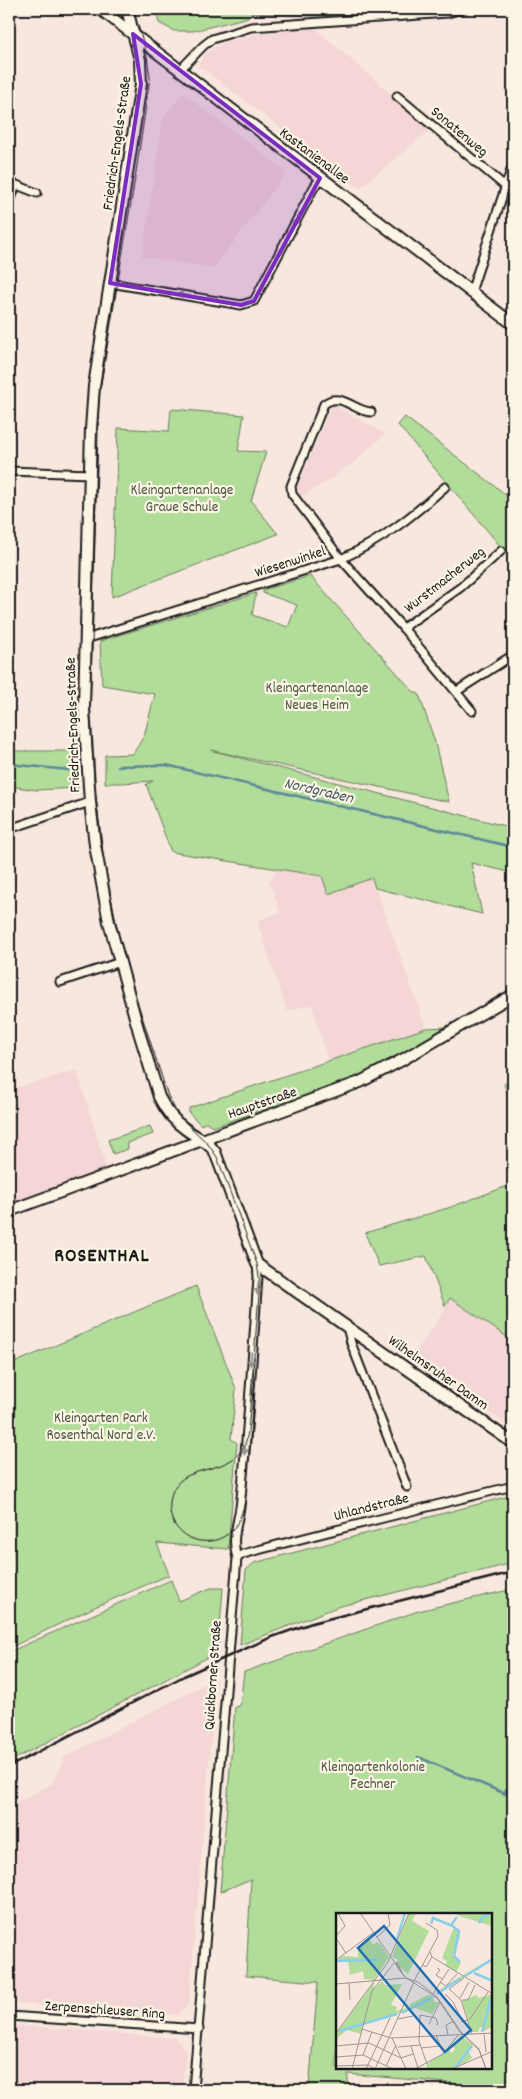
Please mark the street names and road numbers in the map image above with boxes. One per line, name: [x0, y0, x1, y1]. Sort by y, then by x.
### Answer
street label: Friedrich-Engels-Straße: [98, 74, 138, 212]
street label: Sonatenweg: [425, 102, 492, 163]
street label: Kastanienallee: [274, 123, 354, 191]
street label: Wiesenwinkel: [252, 541, 329, 585]
street label: Wurstmacherweg: [400, 542, 491, 619]
street label: Friedrich-Engels-Straße: [61, 657, 87, 793]
street label: Hauptstraße: [225, 1082, 301, 1126]
street label: Wilhelmsruher Damm: [383, 1331, 493, 1417]
street label: Uhlandstraße: [332, 1488, 412, 1528]
street label: Quickborner Straße: [199, 1619, 229, 1731]
street label: Zerpenschleuser Ring: [44, 1996, 166, 2026]

